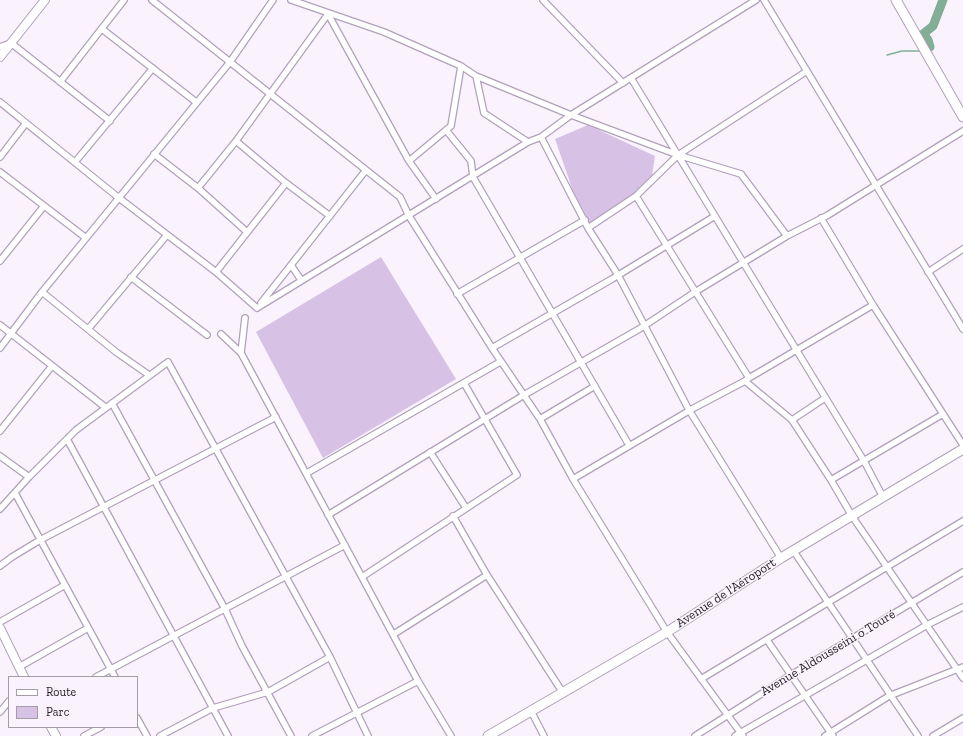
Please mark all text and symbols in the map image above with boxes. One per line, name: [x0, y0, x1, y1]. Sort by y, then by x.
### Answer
street label: Avenue de l'Aéroport: [673, 555, 779, 631]
street label: Avenue Aldousseini o Touré: [758, 606, 898, 700]
legend: [8, 676, 138, 728]
text: Route: [46, 685, 76, 699]
text: Parc: [46, 705, 69, 719]

